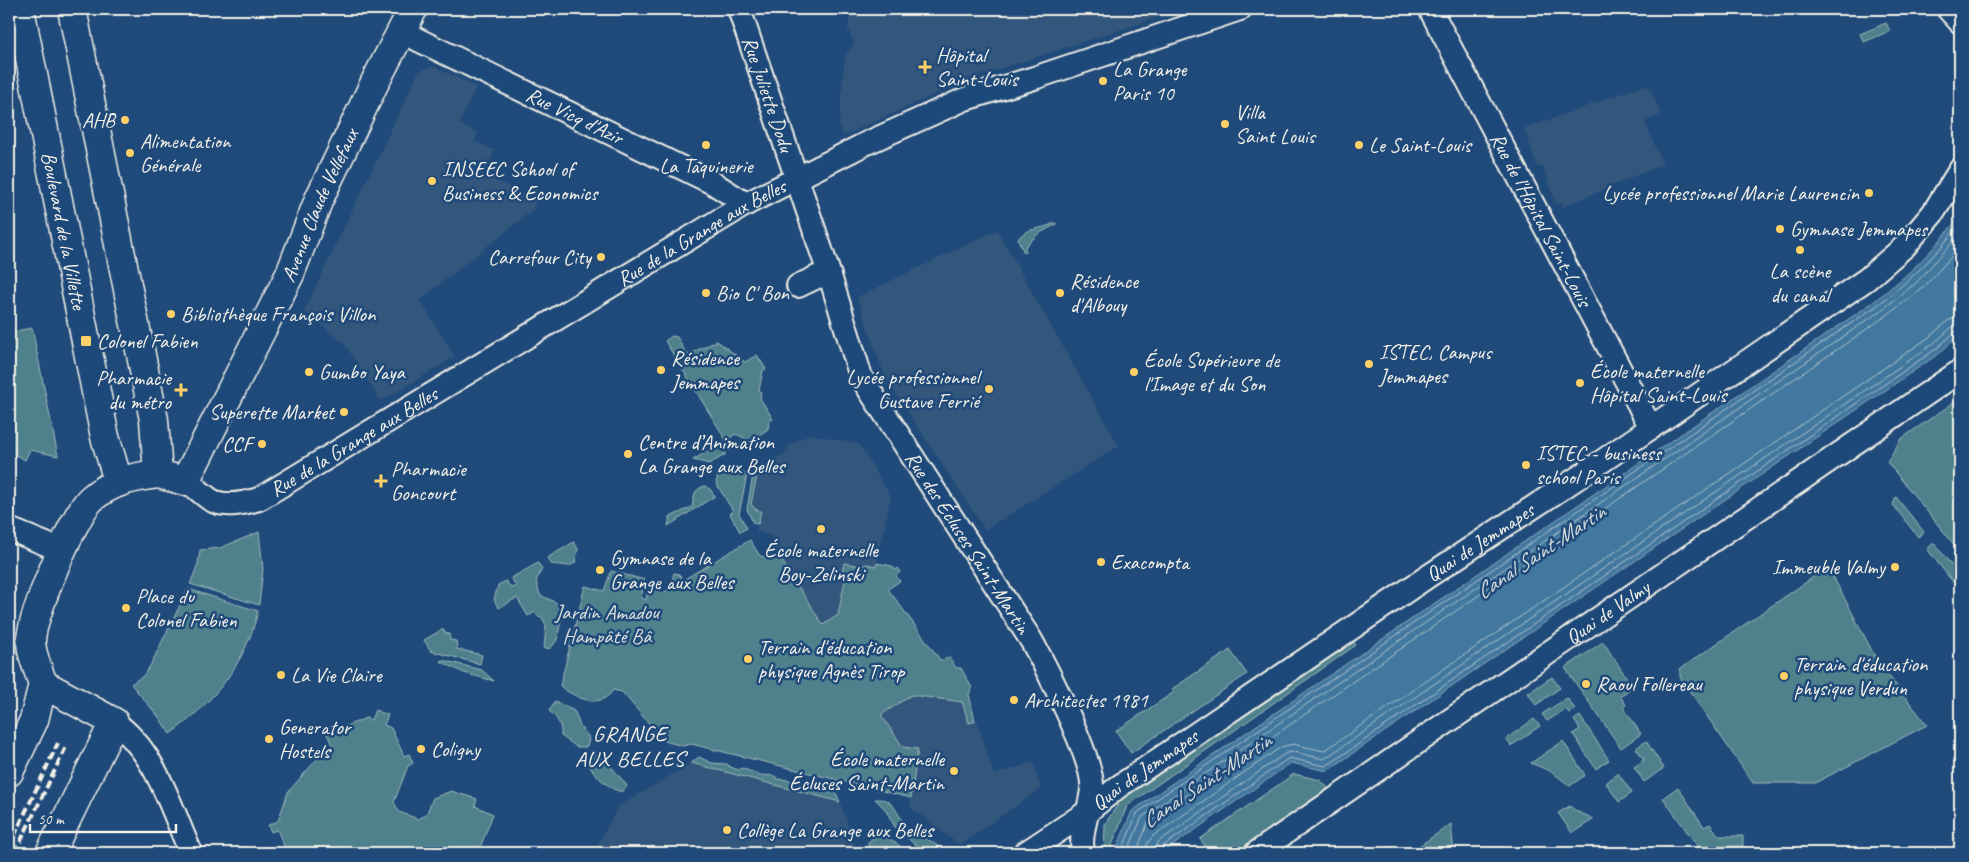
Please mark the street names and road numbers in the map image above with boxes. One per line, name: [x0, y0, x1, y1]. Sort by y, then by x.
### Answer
street label: Rue Juliette Dodu: [736, 33, 800, 157]
street label: Rue Vicq d'Azir: [522, 81, 629, 151]
street label: Avenue Claude Vellefaux: [275, 123, 365, 286]
street label: Rue de l'Hôpital Saint-Louis: [1485, 128, 1598, 313]
street label: Boulevard de la Villette: [36, 150, 93, 313]
street label: Rue de la Grange aux Belles: [612, 172, 792, 292]
street label: Rue de la Grange aux Belles: [265, 380, 444, 502]
street label: Rue des Écluses Saint-Martin: [899, 446, 1038, 640]
street label: Quai de Jemmapes: [1421, 496, 1540, 587]
street label: Quai de Valmy: [1560, 573, 1656, 650]
street label: Quai de Jemmapes: [1086, 722, 1205, 816]

